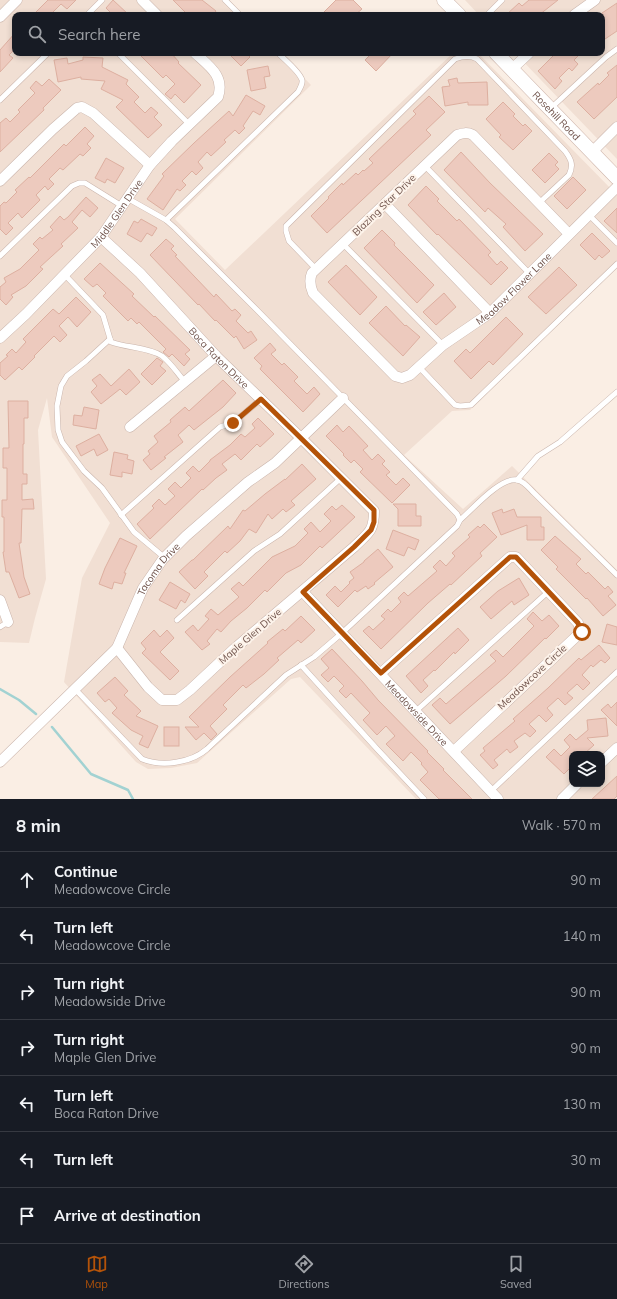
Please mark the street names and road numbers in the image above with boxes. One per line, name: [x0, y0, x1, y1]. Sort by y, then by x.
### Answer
street label: Rosehill Road: [530, 88, 583, 143]
street label: Blazing Star Drive: [350, 171, 418, 239]
street label: Middle Glen Drive: [88, 176, 145, 251]
street label: Meadow Flower Lane: [473, 249, 554, 327]
street label: Boca Raton Drive: [186, 324, 252, 391]
street label: Tacoma Drive: [134, 540, 182, 597]
street label: Maple Glen Drive: [216, 605, 284, 667]
street label: Meadowcove Circle: [495, 642, 569, 712]
street label: Meadowside Drive: [383, 677, 451, 749]

